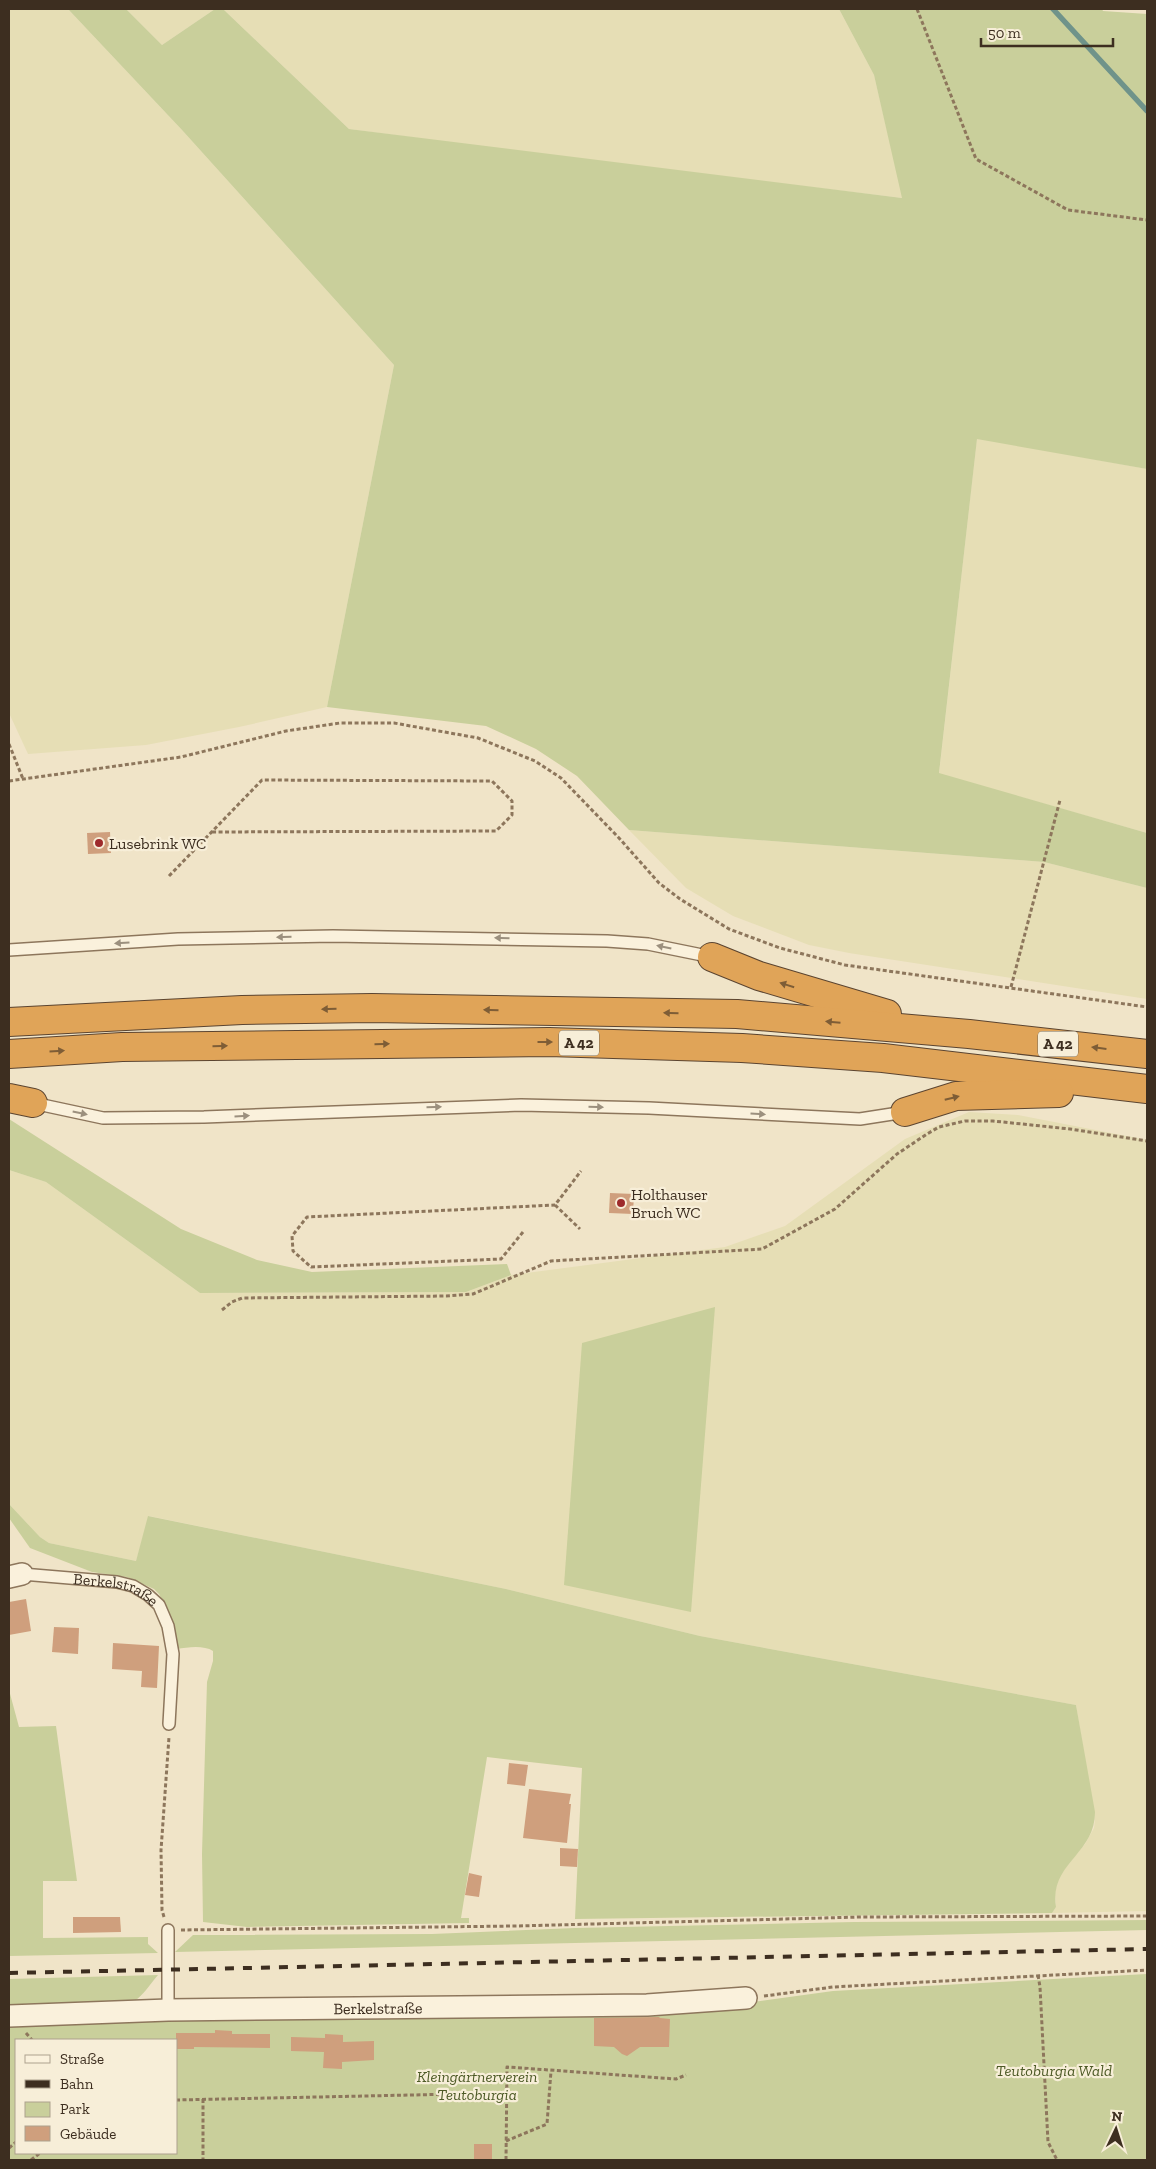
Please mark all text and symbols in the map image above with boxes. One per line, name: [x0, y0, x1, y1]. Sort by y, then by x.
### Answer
scale bar: [981, 15, 1114, 47]
text: 50 m: [988, 24, 1021, 42]
place label: Lusebrink WC: [109, 834, 206, 853]
marker: Lusebrink WC: [93, 837, 105, 849]
one-way arrow: [276, 933, 292, 941]
one-way arrow: [494, 934, 510, 942]
one-way arrow: [114, 939, 130, 947]
one-way arrow: [656, 943, 671, 951]
one-way arrow: [779, 980, 794, 988]
one-way arrow: [321, 1005, 337, 1013]
one-way arrow: [483, 1006, 499, 1014]
one-way arrow: [663, 1009, 679, 1017]
one-way arrow: [825, 1018, 841, 1026]
road number: A 42: [559, 1030, 599, 1056]
road number: A 42: [1038, 1032, 1078, 1056]
one-way arrow: [537, 1038, 553, 1046]
one-way arrow: [375, 1040, 391, 1048]
one-way arrow: [212, 1042, 228, 1050]
one-way arrow: [1091, 1044, 1107, 1052]
one-way arrow: [50, 1046, 66, 1054]
one-way arrow: [945, 1094, 960, 1102]
one-way arrow: [426, 1103, 442, 1111]
one-way arrow: [588, 1103, 604, 1111]
one-way arrow: [73, 1109, 88, 1117]
one-way arrow: [751, 1110, 767, 1118]
one-way arrow: [234, 1111, 250, 1119]
place label: Holthauser Bruch WC: [631, 1185, 708, 1222]
marker: Holthauser Bruch WC: [615, 1197, 627, 1209]
street label: Berkelstraße: [72, 1569, 162, 1610]
street label: Berkelstraße: [333, 1998, 423, 2018]
legend: [15, 2039, 178, 2154]
text: Straße: [60, 2050, 104, 2068]
park label: Teutoburgia Wald: [996, 2061, 1112, 2080]
park label: Kleingärtnerverein Teutoburgia: [417, 2067, 537, 2104]
text: Bahn: [60, 2075, 94, 2093]
text: Park: [60, 2100, 90, 2118]
north arrow: [1091, 2104, 1141, 2154]
text: N: [1111, 2108, 1123, 2125]
text: Gebäude: [60, 2125, 116, 2143]

